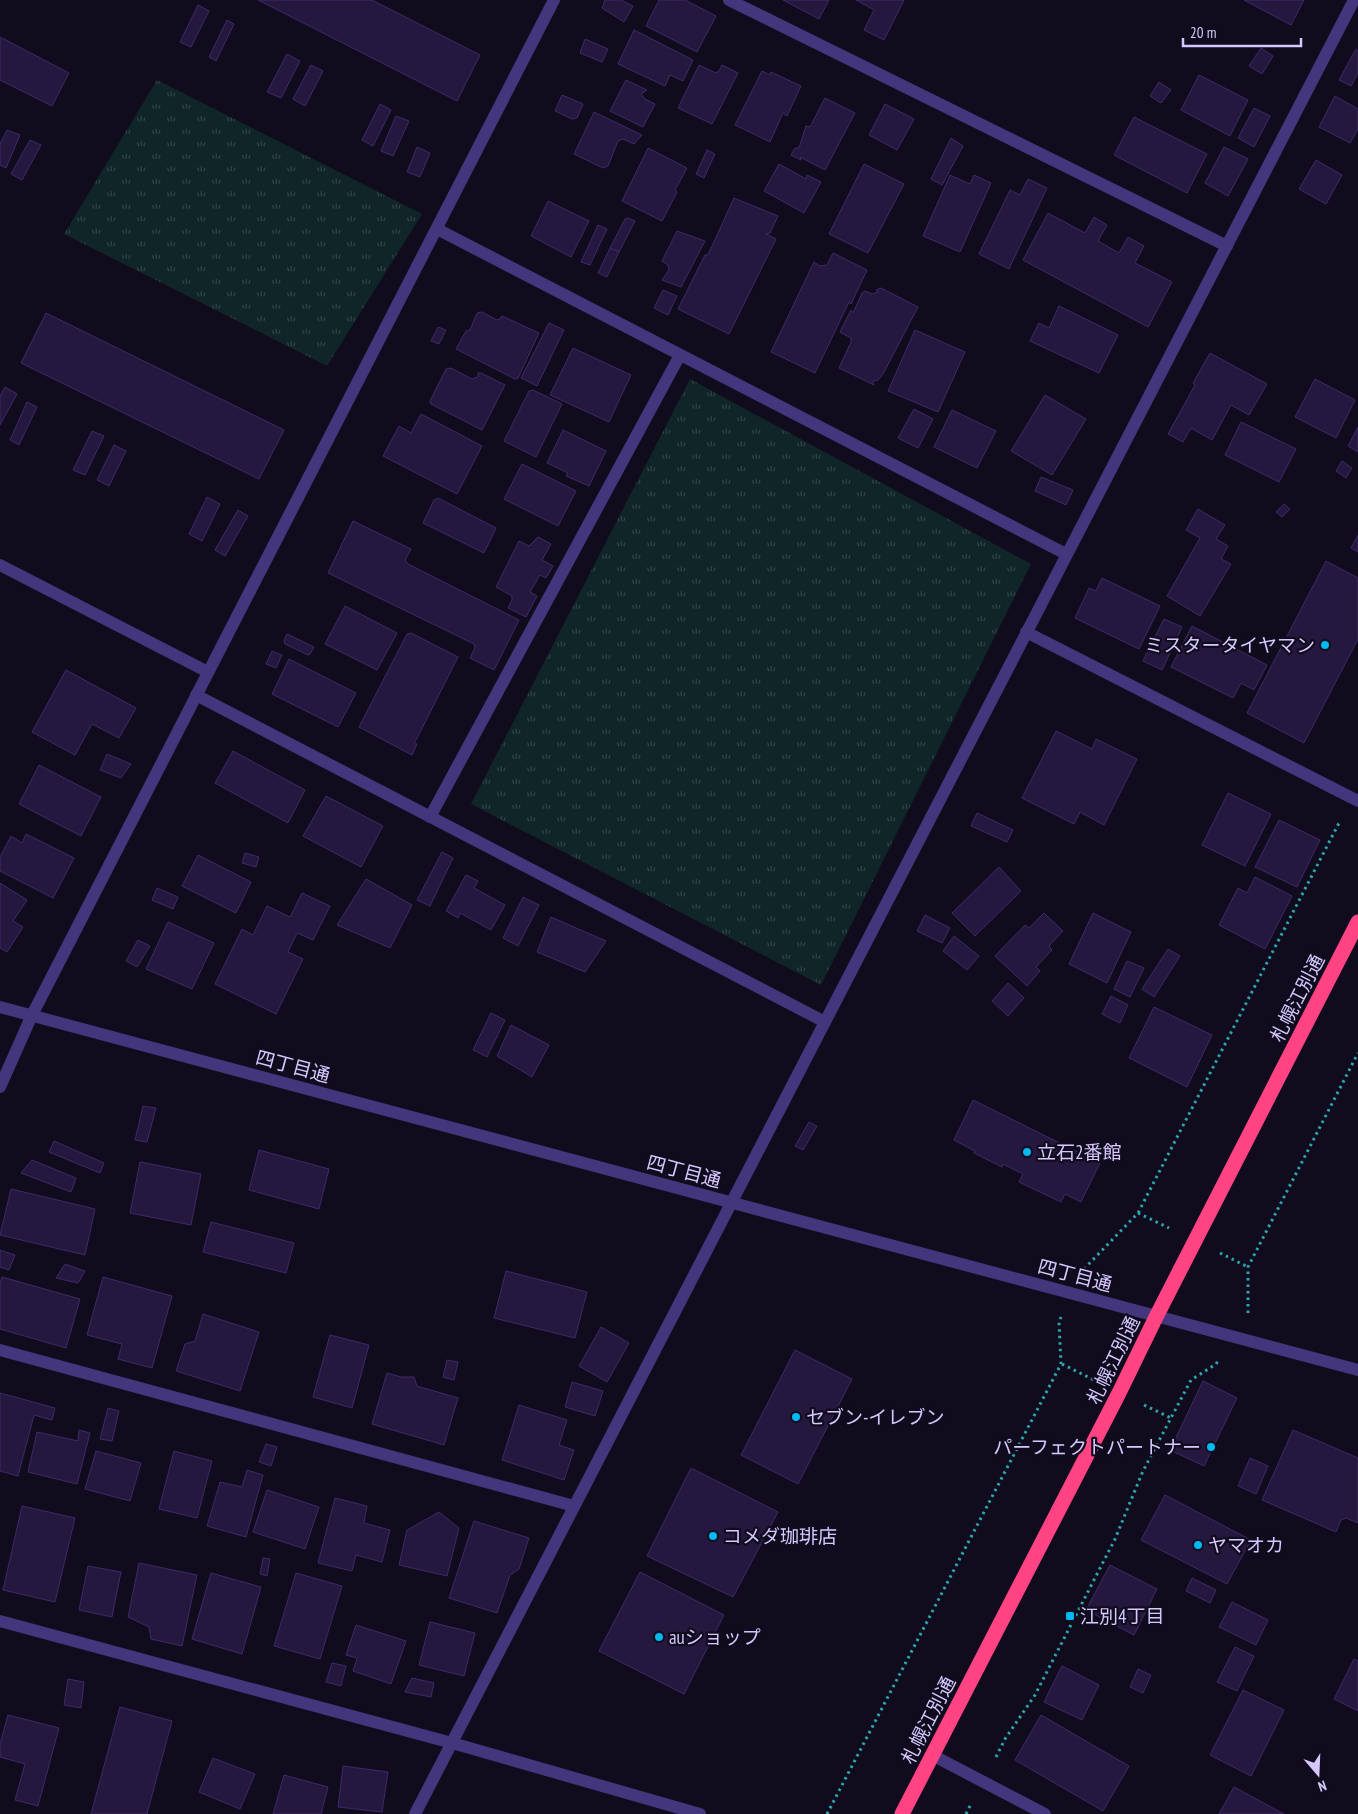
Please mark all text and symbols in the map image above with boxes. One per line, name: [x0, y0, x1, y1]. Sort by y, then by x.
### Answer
scale bar: [1183, 15, 1300, 47]
text: 20 m: [1190, 23, 1216, 42]
place label: ミスタータイヤマン: [1145, 633, 1315, 657]
marker: ミスタータイヤマン: [1319, 639, 1331, 651]
street label: 札幌江別通: [1265, 950, 1329, 1046]
street label: 四丁目通: [253, 1045, 333, 1087]
place label: 立石2番館: [1037, 1140, 1122, 1164]
marker: 立石2番館: [1021, 1146, 1033, 1158]
street label: 四丁目通: [644, 1150, 724, 1192]
street label: 四丁目通: [1035, 1254, 1115, 1296]
street label: 札幌江別通: [1081, 1312, 1145, 1408]
place label: セブン-イレブン: [806, 1405, 945, 1429]
marker: セブン-イレブン: [790, 1411, 802, 1423]
place label: パーフェクトパートナー: [993, 1435, 1201, 1459]
marker: パーフェクトパートナー: [1205, 1441, 1217, 1453]
place label: コメダ珈琲店: [723, 1524, 837, 1548]
marker: コメダ珈琲店: [707, 1530, 719, 1542]
place label: ヤマオカ: [1208, 1533, 1284, 1557]
marker: ヤマオカ: [1192, 1539, 1204, 1551]
place label: 江別4丁目: [1080, 1604, 1165, 1628]
marker: 江別4丁目: [1064, 1610, 1076, 1622]
place label: auショップ: [669, 1625, 761, 1649]
marker: auショップ: [653, 1631, 665, 1643]
street label: 札幌江別通: [896, 1672, 960, 1768]
north arrow: [1293, 1749, 1343, 1799]
text: N: [1316, 1777, 1329, 1796]

